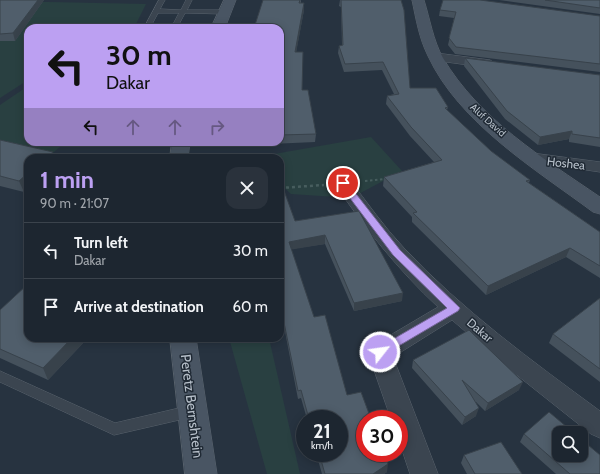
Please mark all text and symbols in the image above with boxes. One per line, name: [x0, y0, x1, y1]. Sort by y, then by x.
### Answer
text: 30 m: [106, 38, 172, 72]
icon: left: [40, 40, 92, 92]
text: Dakar: [106, 72, 150, 94]
street label: Aluf David: [467, 101, 509, 139]
icon: left: [80, 116, 102, 138]
icon: ahead: [122, 116, 144, 138]
icon: ahead: [164, 116, 186, 138]
icon: right: [206, 116, 228, 138]
street label: Hoshea: [546, 153, 586, 173]
text: 1 min: [40, 165, 94, 194]
pin: [326, 166, 360, 200]
button: close: [226, 167, 268, 209]
icon: arrive: [332, 172, 354, 194]
text: 90 m · 21:07: [40, 195, 109, 211]
text: Turn left: [74, 234, 128, 252]
icon: left: [40, 240, 62, 262]
text: 30 m: [233, 242, 268, 260]
text: Dakar: [74, 252, 106, 268]
icon: arrive: [40, 296, 62, 318]
text: Arrive at destination: [74, 298, 204, 316]
text: 60 m: [232, 298, 268, 316]
street label: Dakar: [464, 315, 496, 345]
position arrow: [359, 331, 401, 373]
street label: Peretz Bernshtein: [177, 353, 207, 459]
speed limit sign: 30: [356, 410, 408, 462]
text: 21: [313, 419, 331, 443]
map controls: [552, 426, 588, 462]
button: search: [552, 426, 588, 462]
text: km/h: [311, 439, 333, 452]

